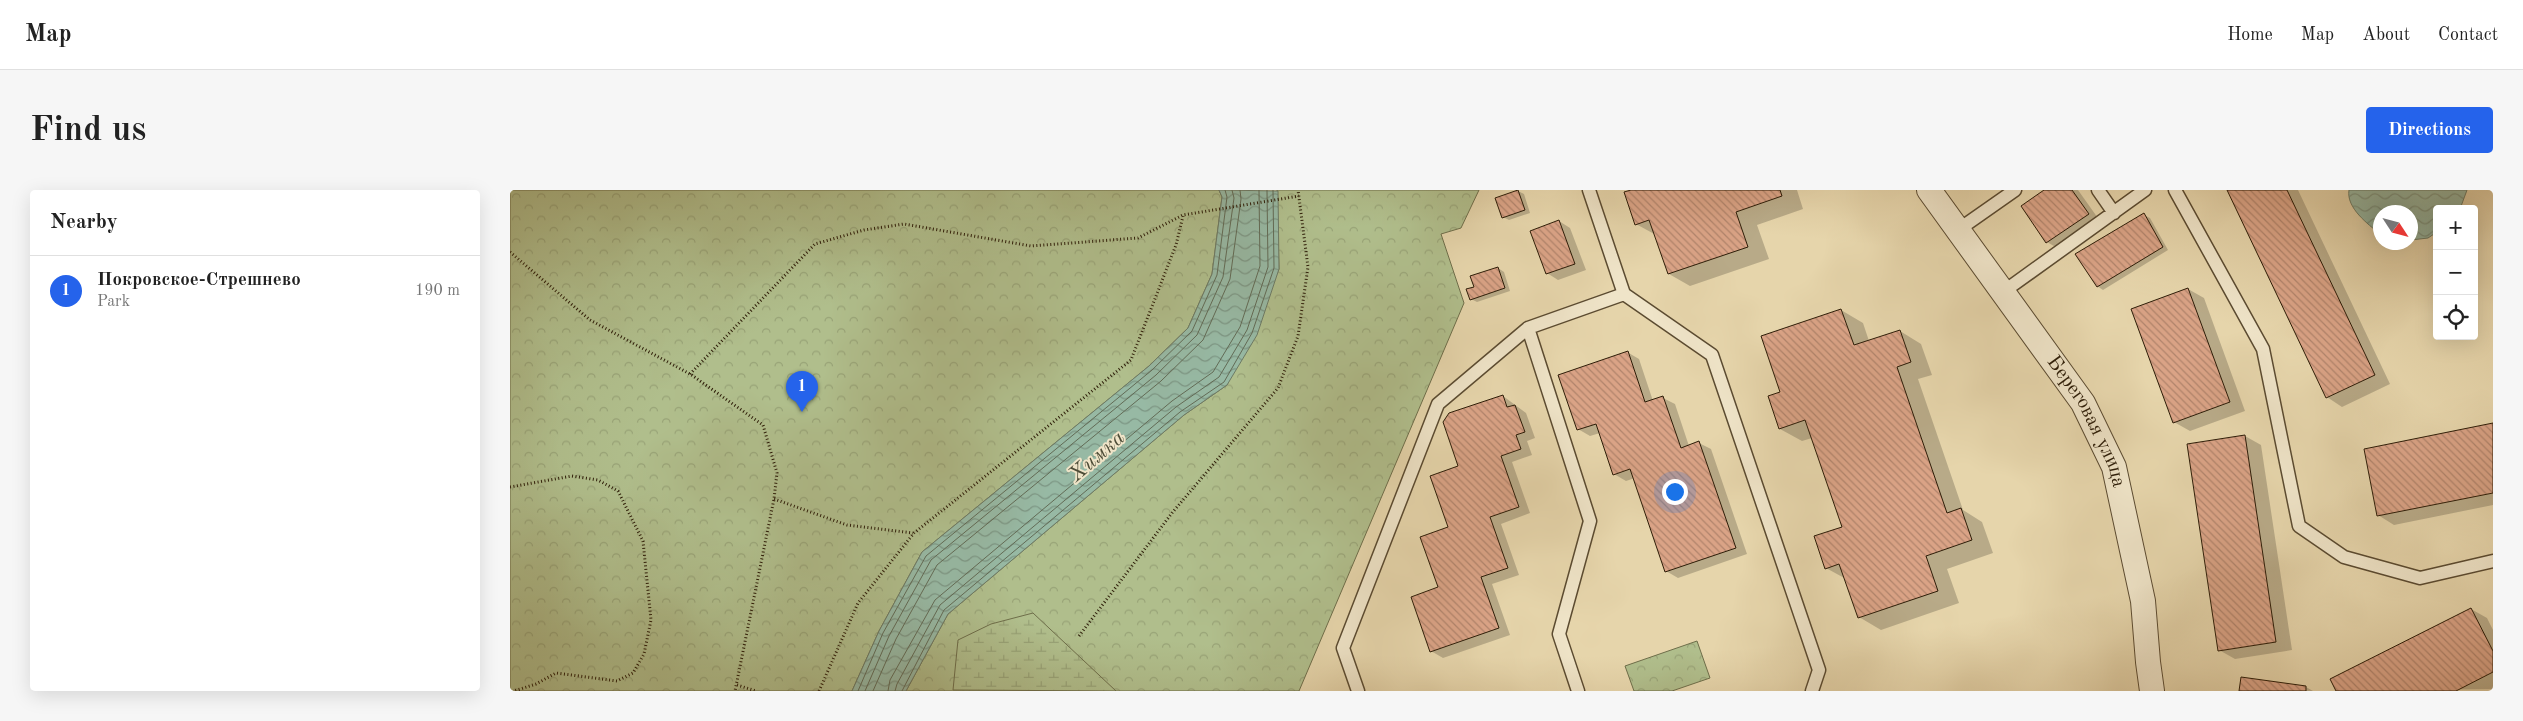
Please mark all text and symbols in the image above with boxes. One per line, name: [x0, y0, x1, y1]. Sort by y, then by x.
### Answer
text: Map: [25, 23, 72, 47]
text: Home: [2227, 26, 2273, 44]
text: Map: [2301, 26, 2334, 44]
text: About: [2362, 26, 2410, 44]
text: Contact: [2438, 26, 2498, 44]
button: Directions: [2366, 107, 2493, 153]
text: Find us: [30, 113, 146, 148]
north arrow: [2373, 205, 2418, 250]
map controls: [2433, 205, 2478, 340]
button: +: [2433, 205, 2478, 250]
text: Nearby: [50, 212, 118, 233]
button: −: [2433, 250, 2478, 295]
text: Покровское-Стрешнево: [97, 271, 301, 290]
text: 1: [61, 283, 71, 299]
text: 190 m: [415, 283, 460, 299]
text: Park: [97, 294, 130, 310]
button: locate: [2433, 295, 2478, 340]
street label: Береговая улица: [2042, 352, 2128, 489]
pin: 1: [786, 371, 818, 412]
water label: Химка: [1065, 427, 1129, 487]
your location: [1662, 479, 1688, 505]

